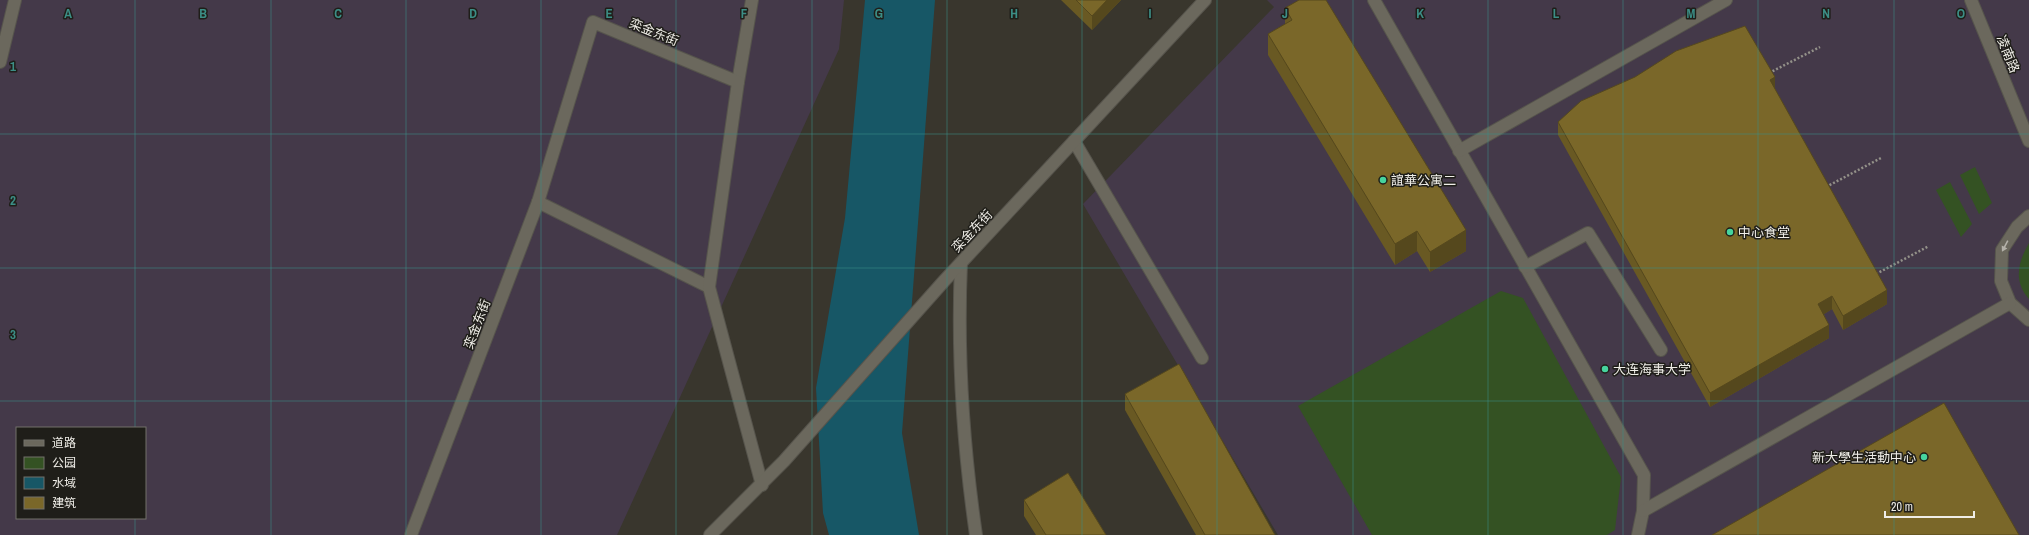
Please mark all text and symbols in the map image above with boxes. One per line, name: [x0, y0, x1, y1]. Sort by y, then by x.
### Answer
text: A: [64, 5, 72, 22]
text: B: [199, 5, 207, 22]
text: C: [334, 5, 342, 22]
text: D: [469, 5, 477, 22]
text: E: [605, 5, 613, 22]
text: F: [741, 5, 748, 22]
text: G: [875, 5, 883, 22]
text: H: [1010, 5, 1018, 22]
text: I: [1149, 5, 1152, 22]
text: J: [1282, 5, 1288, 22]
text: K: [1416, 5, 1424, 22]
text: L: [1553, 5, 1560, 22]
text: M: [1687, 5, 1696, 22]
text: N: [1822, 5, 1830, 22]
text: O: [1957, 5, 1965, 22]
street label: 栾金东街: [627, 14, 681, 50]
street label: 凌南路: [1993, 33, 2023, 75]
text: 1: [10, 58, 16, 75]
place label: 誼華公寓二: [1391, 172, 1456, 189]
marker: 誼華公寓二: [1378, 175, 1388, 185]
text: 2: [10, 192, 16, 209]
street label: 栾金东街: [948, 206, 996, 256]
place label: 中心食堂: [1738, 224, 1790, 241]
marker: 中心食堂: [1725, 227, 1735, 237]
one-way arrow: [2002, 240, 2008, 252]
street label: 栾金东街: [460, 297, 494, 351]
text: 3: [10, 326, 16, 343]
place label: 大连海事大学: [1613, 361, 1691, 378]
marker: 大连海事大学: [1600, 364, 1610, 374]
legend: [16, 427, 146, 519]
text: 道路: [52, 435, 76, 451]
place label: 新大學生活動中心: [1812, 449, 1916, 466]
marker: 新大學生活動中心: [1919, 452, 1929, 462]
text: 公园: [52, 455, 76, 471]
text: 水域: [52, 475, 76, 491]
scale bar: [1885, 493, 1974, 519]
text: 建筑: [52, 495, 76, 511]
text: 20 m: [1891, 499, 1913, 515]

